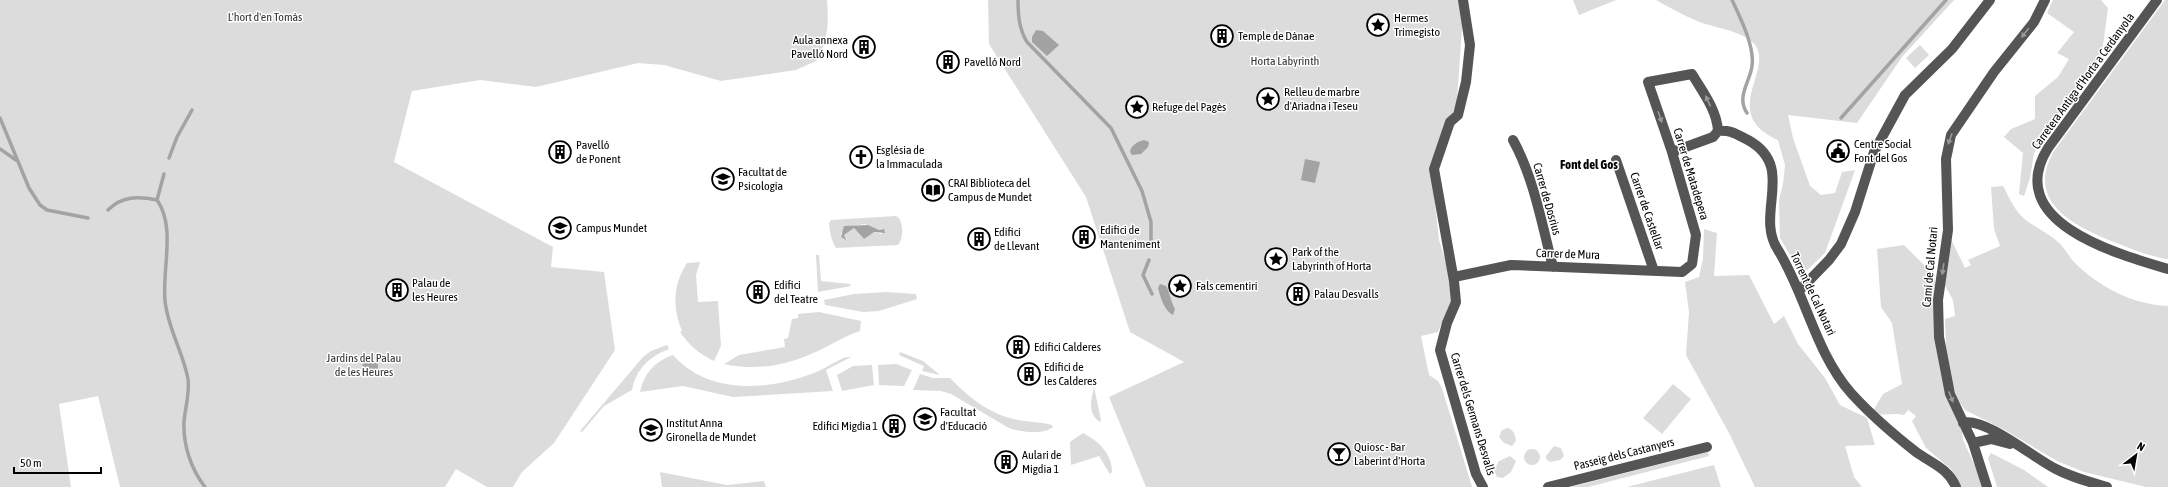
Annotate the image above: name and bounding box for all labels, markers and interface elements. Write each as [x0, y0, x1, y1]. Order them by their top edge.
park label: L'hort d'en Tomàs [228, 10, 302, 24]
street label: Carretera Antiga d'Horta a Cerdanyola [2029, 10, 2137, 152]
place label: Hermes Trimegisto [1394, 11, 1440, 39]
place icon: Hermes Trimegisto [1365, 12, 1391, 38]
building icon: Temple de Dànae [1209, 23, 1235, 49]
one-way arrow [2021, 28, 2029, 39]
place label: Temple de Dànae [1238, 29, 1314, 43]
place label: Aula annexa Pavelló Nord [791, 33, 848, 61]
building icon: Aula annexa Pavelló Nord [851, 34, 877, 60]
building icon: Pavelló Nord [935, 49, 961, 75]
park label: Horta Labyrinth [1251, 54, 1319, 68]
place label: Pavelló Nord [964, 55, 1021, 69]
place label: Relleu de marbre d'Ariadna i Teseu [1284, 85, 1360, 113]
place icon: Relleu de marbre d'Ariadna i Teseu [1255, 86, 1281, 112]
place icon: Refuge del Pagès [1124, 94, 1150, 120]
one-way arrow [1705, 95, 1711, 107]
place label: Refuge del Pagès [1152, 100, 1226, 114]
one-way arrow [1657, 111, 1663, 123]
street label: Carrer de Matadepera [1670, 126, 1712, 222]
one-way arrow [1947, 134, 1953, 146]
place label: Centre Social Font del Gos [1854, 137, 1912, 165]
place label: Pavelló de Ponent [576, 138, 621, 166]
public building icon: Centre Social Font del Gos [1825, 138, 1851, 164]
building icon: Pavelló de Ponent [547, 139, 573, 165]
place label: Església de la Immaculada [876, 143, 943, 171]
church icon: Església de la Immaculada [848, 144, 874, 170]
district label: Font del Gos [1560, 157, 1618, 172]
street label: Carrer de Dosrius [1530, 161, 1564, 237]
place label: Facultat de Psicologia [738, 165, 787, 193]
school or university icon: Facultat de Psicologia [710, 166, 736, 192]
street label: Carrer de Castellar [1627, 170, 1667, 252]
place label: CRAI Biblioteca del Campus de Mundet [948, 176, 1033, 204]
library icon: CRAI Biblioteca del Campus de Mundet [920, 177, 946, 203]
school or university icon: Campus Mundet [547, 215, 573, 241]
place label: Campus Mundet [576, 221, 648, 235]
place label: Edifici de Manteniment [1100, 223, 1161, 251]
building icon: Edifici de Manteniment [1071, 224, 1097, 250]
place label: Edifici de Llevant [994, 225, 1040, 253]
building icon: Edifici de Llevant [966, 226, 992, 252]
street label: Camí de Cal Notari [1920, 226, 1940, 308]
place label: Park of the Labyrinth of Horta [1292, 245, 1371, 273]
place icon: Park of the Labyrinth of Horta [1263, 246, 1289, 272]
street label: Carrer de Mura [1536, 246, 1600, 262]
street label: Torrent de Cal Notari [1788, 250, 1838, 338]
one-way arrow [1939, 263, 1946, 275]
place icon: Fals cementiri [1167, 273, 1193, 299]
place label: Palau de les Heures [412, 276, 458, 304]
building icon: Palau de les Heures [384, 277, 410, 303]
place label: Edifici del Teatre [774, 278, 818, 306]
building icon: Edifici del Teatre [745, 279, 771, 305]
place label: Fals cementiri [1196, 279, 1258, 293]
building icon: Palau Desvalls [1285, 281, 1311, 307]
place label: Palau Desvalls [1314, 287, 1379, 301]
building icon: Edifici Calderes [1005, 334, 1031, 360]
place label: Edifici Calderes [1034, 340, 1101, 354]
park label: Jardins del Palau de les Heures [327, 351, 402, 379]
street label: Carrer dels Germans Desvalls [1448, 351, 1498, 477]
place label: Edifici de les Calderes [1044, 360, 1097, 388]
building icon: Edifici de les Calderes [1016, 361, 1042, 387]
one-way arrow [1949, 392, 1955, 404]
place label: Facultat d'Educació [940, 405, 987, 433]
school or university icon: Facultat d'Educació [912, 406, 938, 432]
building icon: Edifici Migdia 1 [881, 413, 907, 439]
place label: Institut Anna Gironella de Mundet [666, 416, 757, 444]
school or university icon: Institut Anna Gironella de Mundet [638, 417, 664, 443]
place label: Edifici Migdia 1 [812, 419, 878, 433]
street label: Passeig dels Castanyers [1572, 435, 1676, 473]
north arrow [2116, 435, 2156, 475]
place label: Quiosc - Bar Laberint d'Horta [1354, 440, 1425, 468]
text: N [2135, 440, 2147, 453]
bar icon: Quiosc - Bar Laberint d'Horta [1326, 441, 1352, 467]
place label: Aulari de Migdia 1 [1022, 448, 1062, 476]
scale bar [14, 449, 101, 475]
building icon: Aulari de Migdia 1 [993, 449, 1019, 475]
text: 50 m [20, 456, 42, 470]

